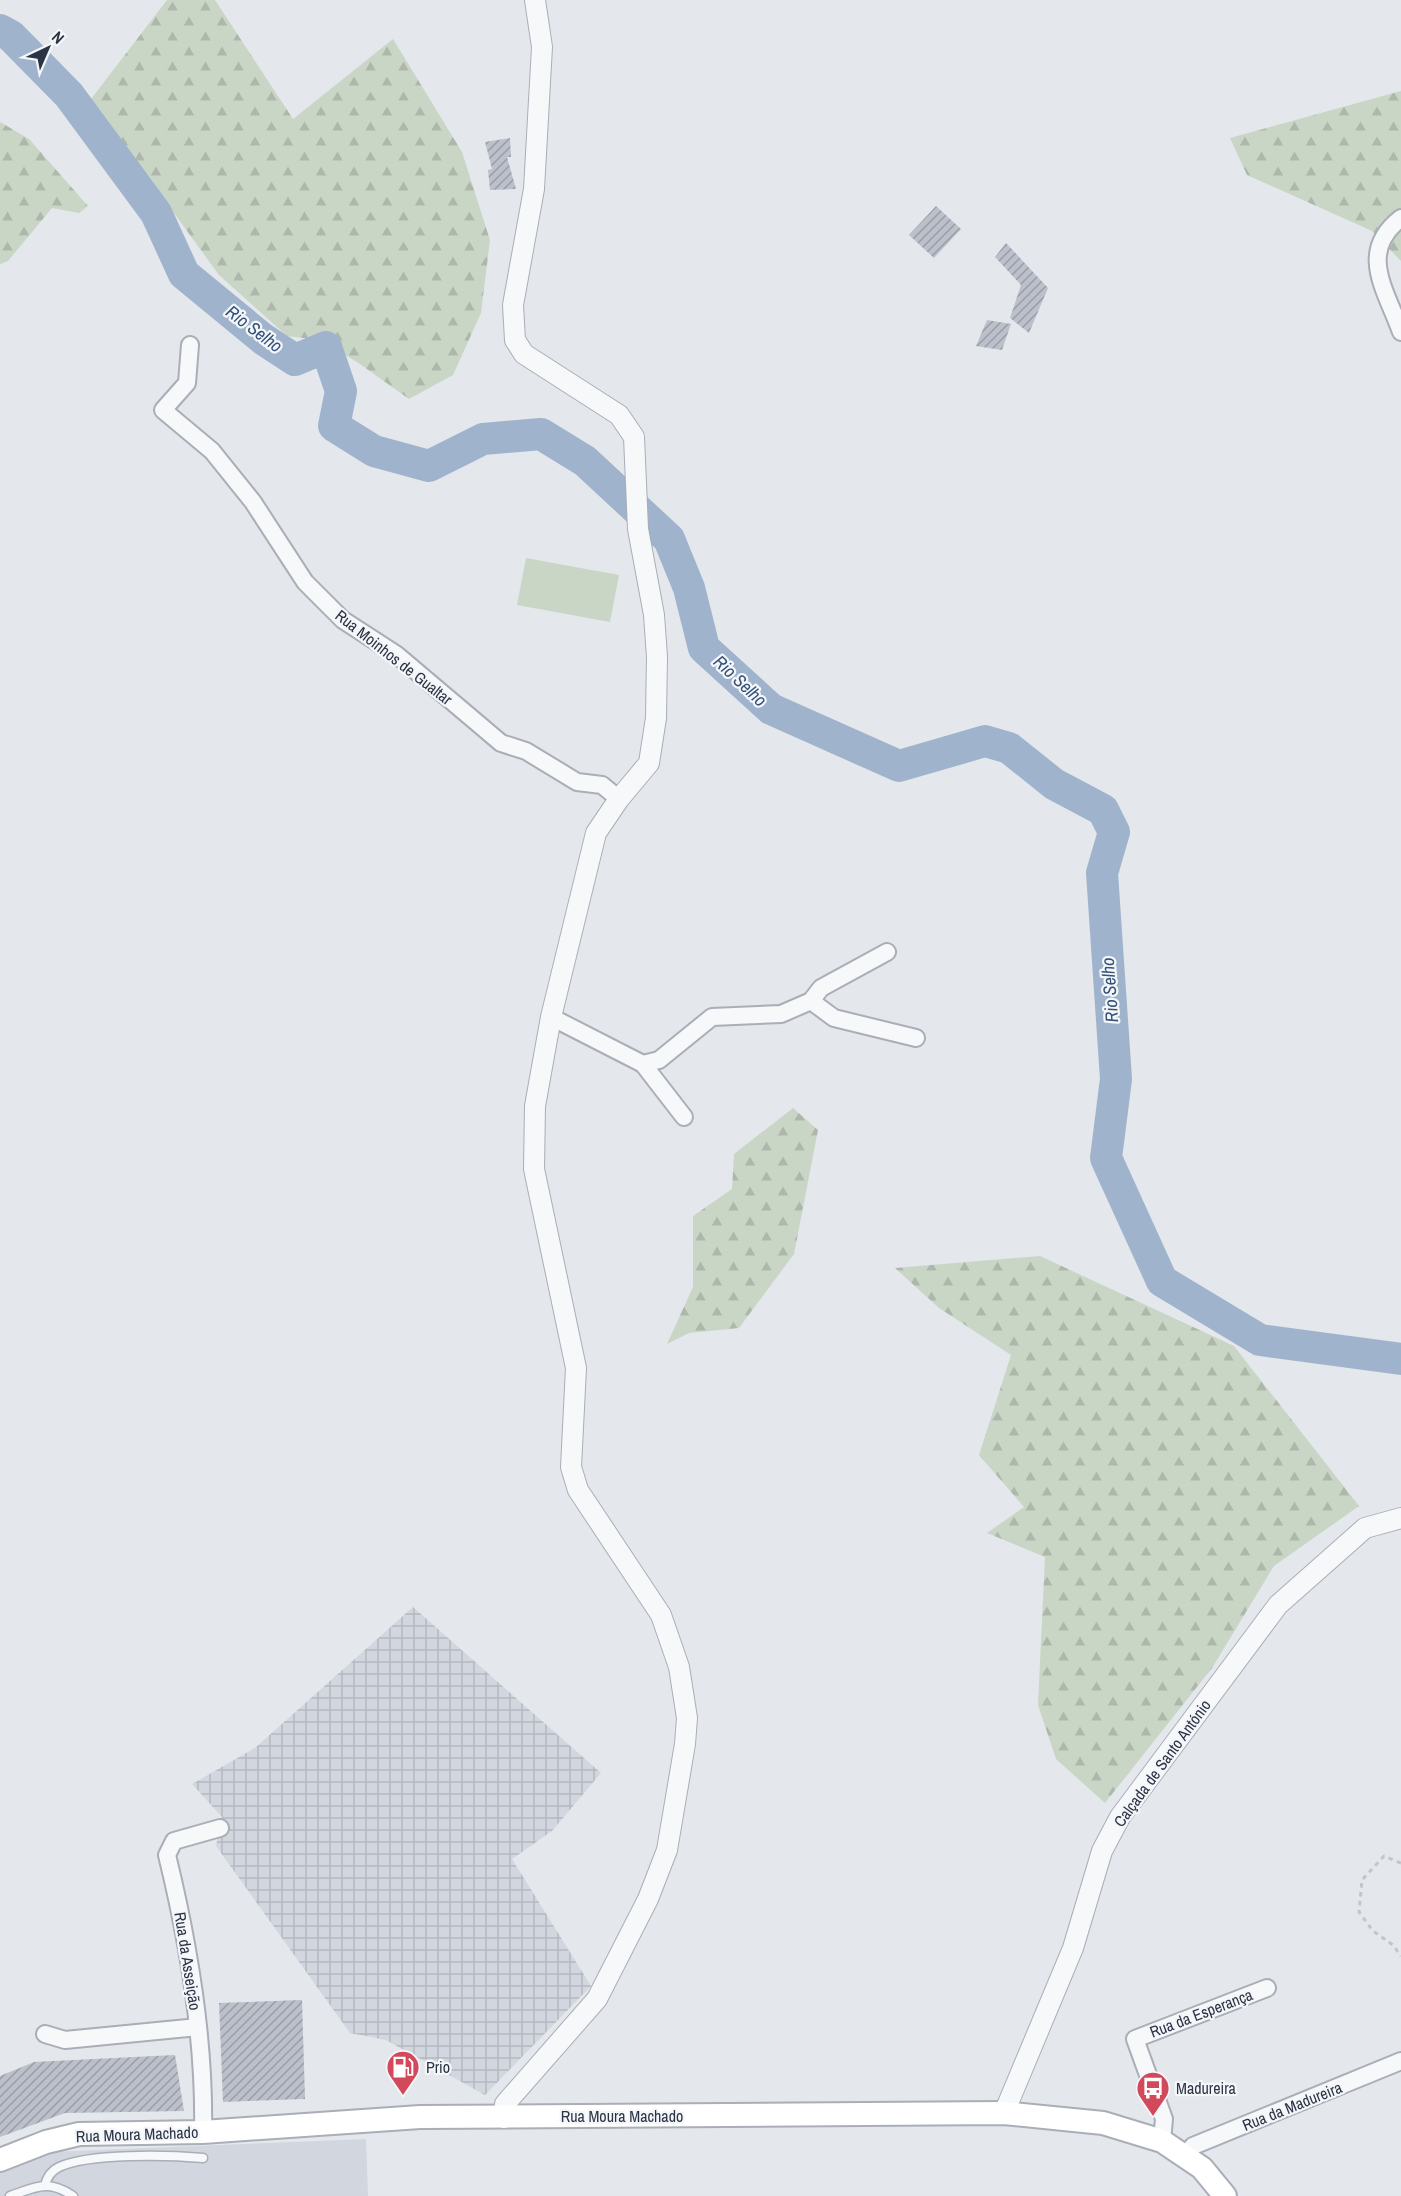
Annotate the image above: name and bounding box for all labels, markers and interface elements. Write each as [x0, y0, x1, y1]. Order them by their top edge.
north arrow [18, 18, 78, 78]
text: N [47, 26, 69, 48]
water label: Rio Selho [221, 299, 288, 358]
street label: Rua Moinhos de Gualtar [331, 604, 458, 710]
water label: Rio Selho [708, 649, 773, 712]
water label: Rio Selho [1095, 957, 1124, 1023]
street label: Calçada de Santo António [1108, 1695, 1216, 1831]
street label: Rua da Asseição [169, 1910, 207, 2012]
street label: Rua da Esperança [1146, 1983, 1256, 2043]
fuel station icon: Prio [385, 2049, 421, 2096]
place label: Prio [426, 2056, 450, 2078]
bus stop icon: Madureira [1135, 2070, 1171, 2117]
street label: Rua da Madureira [1239, 2076, 1346, 2136]
place label: Madureira [1176, 2077, 1236, 2099]
street label: Rua Moura Machado [561, 2105, 683, 2127]
street label: Rua Moura Machado [75, 2121, 199, 2147]

